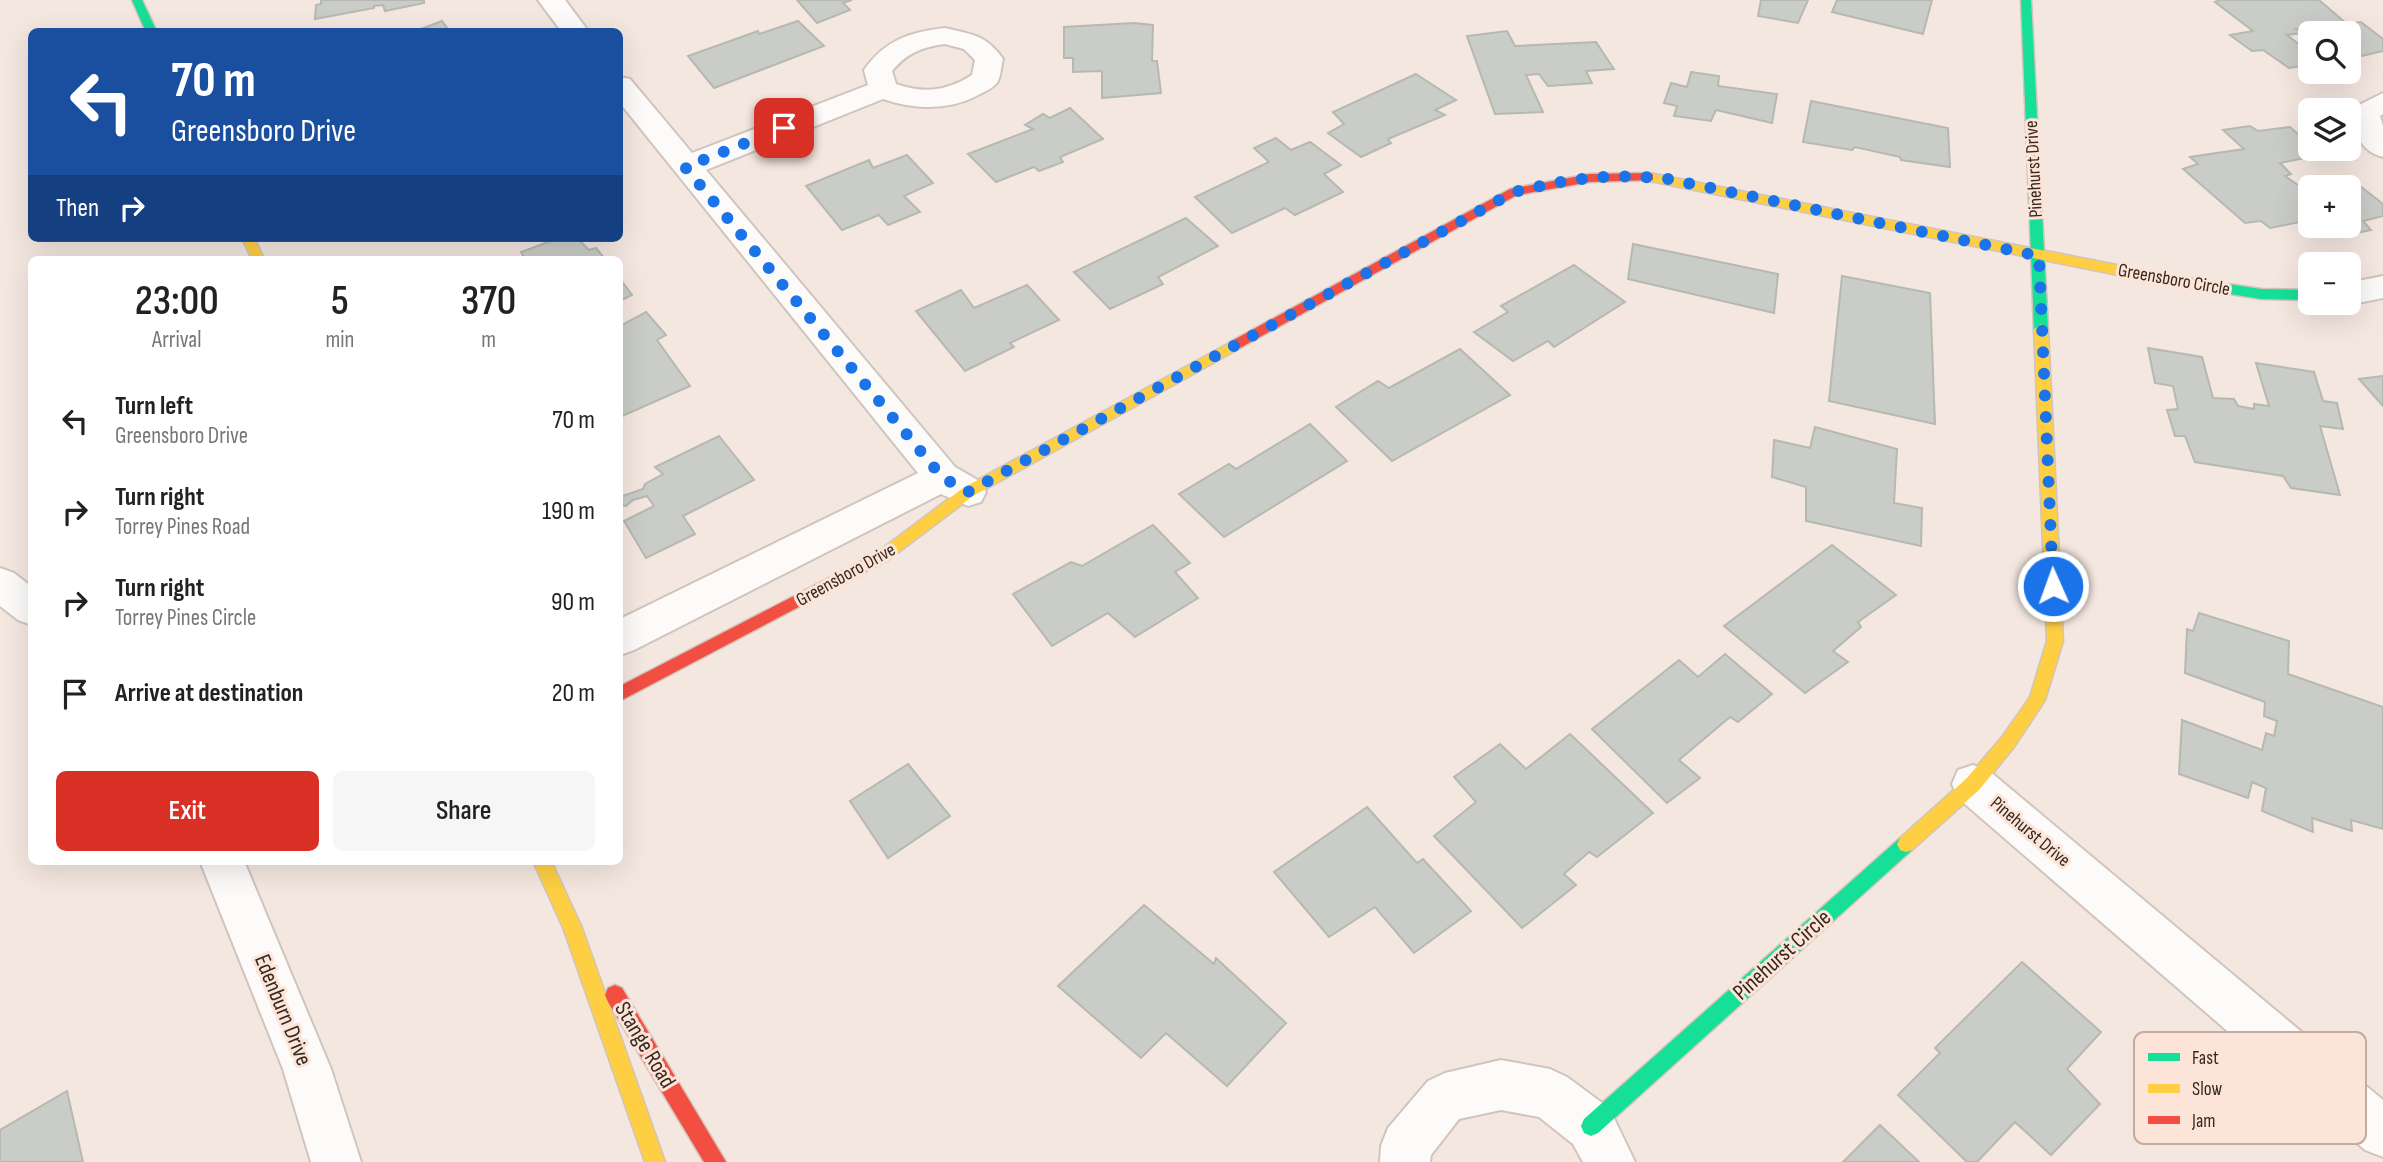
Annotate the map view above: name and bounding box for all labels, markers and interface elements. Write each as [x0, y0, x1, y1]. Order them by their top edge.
map controls [2298, 21, 2361, 315]
button: search [2298, 21, 2361, 84]
text: 70 m [171, 52, 256, 111]
icon: left [56, 56, 147, 147]
pin [754, 98, 814, 158]
button: layers [2298, 98, 2361, 161]
icon: arrive [765, 109, 803, 147]
text: Greensboro Drive [171, 112, 356, 151]
street label: Pinehurst Drive [2020, 120, 2048, 218]
button: + [2298, 175, 2361, 238]
icon: right [113, 189, 151, 227]
text: Then [56, 193, 99, 224]
button: − [2298, 252, 2361, 315]
street label: Greensboro Circle [2116, 259, 2232, 301]
text: 23:00 [135, 276, 219, 327]
text: 5 [331, 276, 349, 327]
text: 370 [461, 276, 516, 327]
text: Arrival [152, 326, 201, 354]
text: min [325, 326, 354, 354]
text: m [481, 326, 496, 354]
text: Turn left [115, 391, 193, 422]
icon: left [56, 402, 94, 440]
text: 70 m [552, 405, 595, 436]
text: Greensboro Drive [115, 422, 248, 450]
text: Turn right [115, 482, 204, 513]
icon: right [56, 493, 94, 531]
text: 190 m [542, 496, 595, 527]
text: Torrey Pines Road [115, 513, 250, 541]
street label: Greensboro Drive [792, 538, 900, 612]
position arrow [2016, 549, 2090, 623]
text: Turn right [115, 573, 204, 604]
icon: right [56, 584, 94, 622]
text: 90 m [551, 587, 595, 618]
text: Torrey Pines Circle [115, 604, 256, 632]
icon: arrive [56, 675, 94, 713]
text: Arrive at destination [115, 678, 303, 709]
text: 20 m [552, 678, 595, 709]
button: Exit [56, 771, 319, 851]
button: Share [333, 771, 595, 851]
street label: Pinehurst Drive [1985, 792, 2075, 872]
street label: Pinehurst Circle [1727, 904, 1837, 1006]
street label: Edenburn Drive [248, 950, 318, 1070]
street label: Stange Road [608, 997, 682, 1093]
legend [2134, 1032, 2366, 1144]
text: Fast [2192, 1047, 2219, 1070]
text: Slow [2192, 1078, 2222, 1101]
text: Jam [2191, 1110, 2215, 1133]

